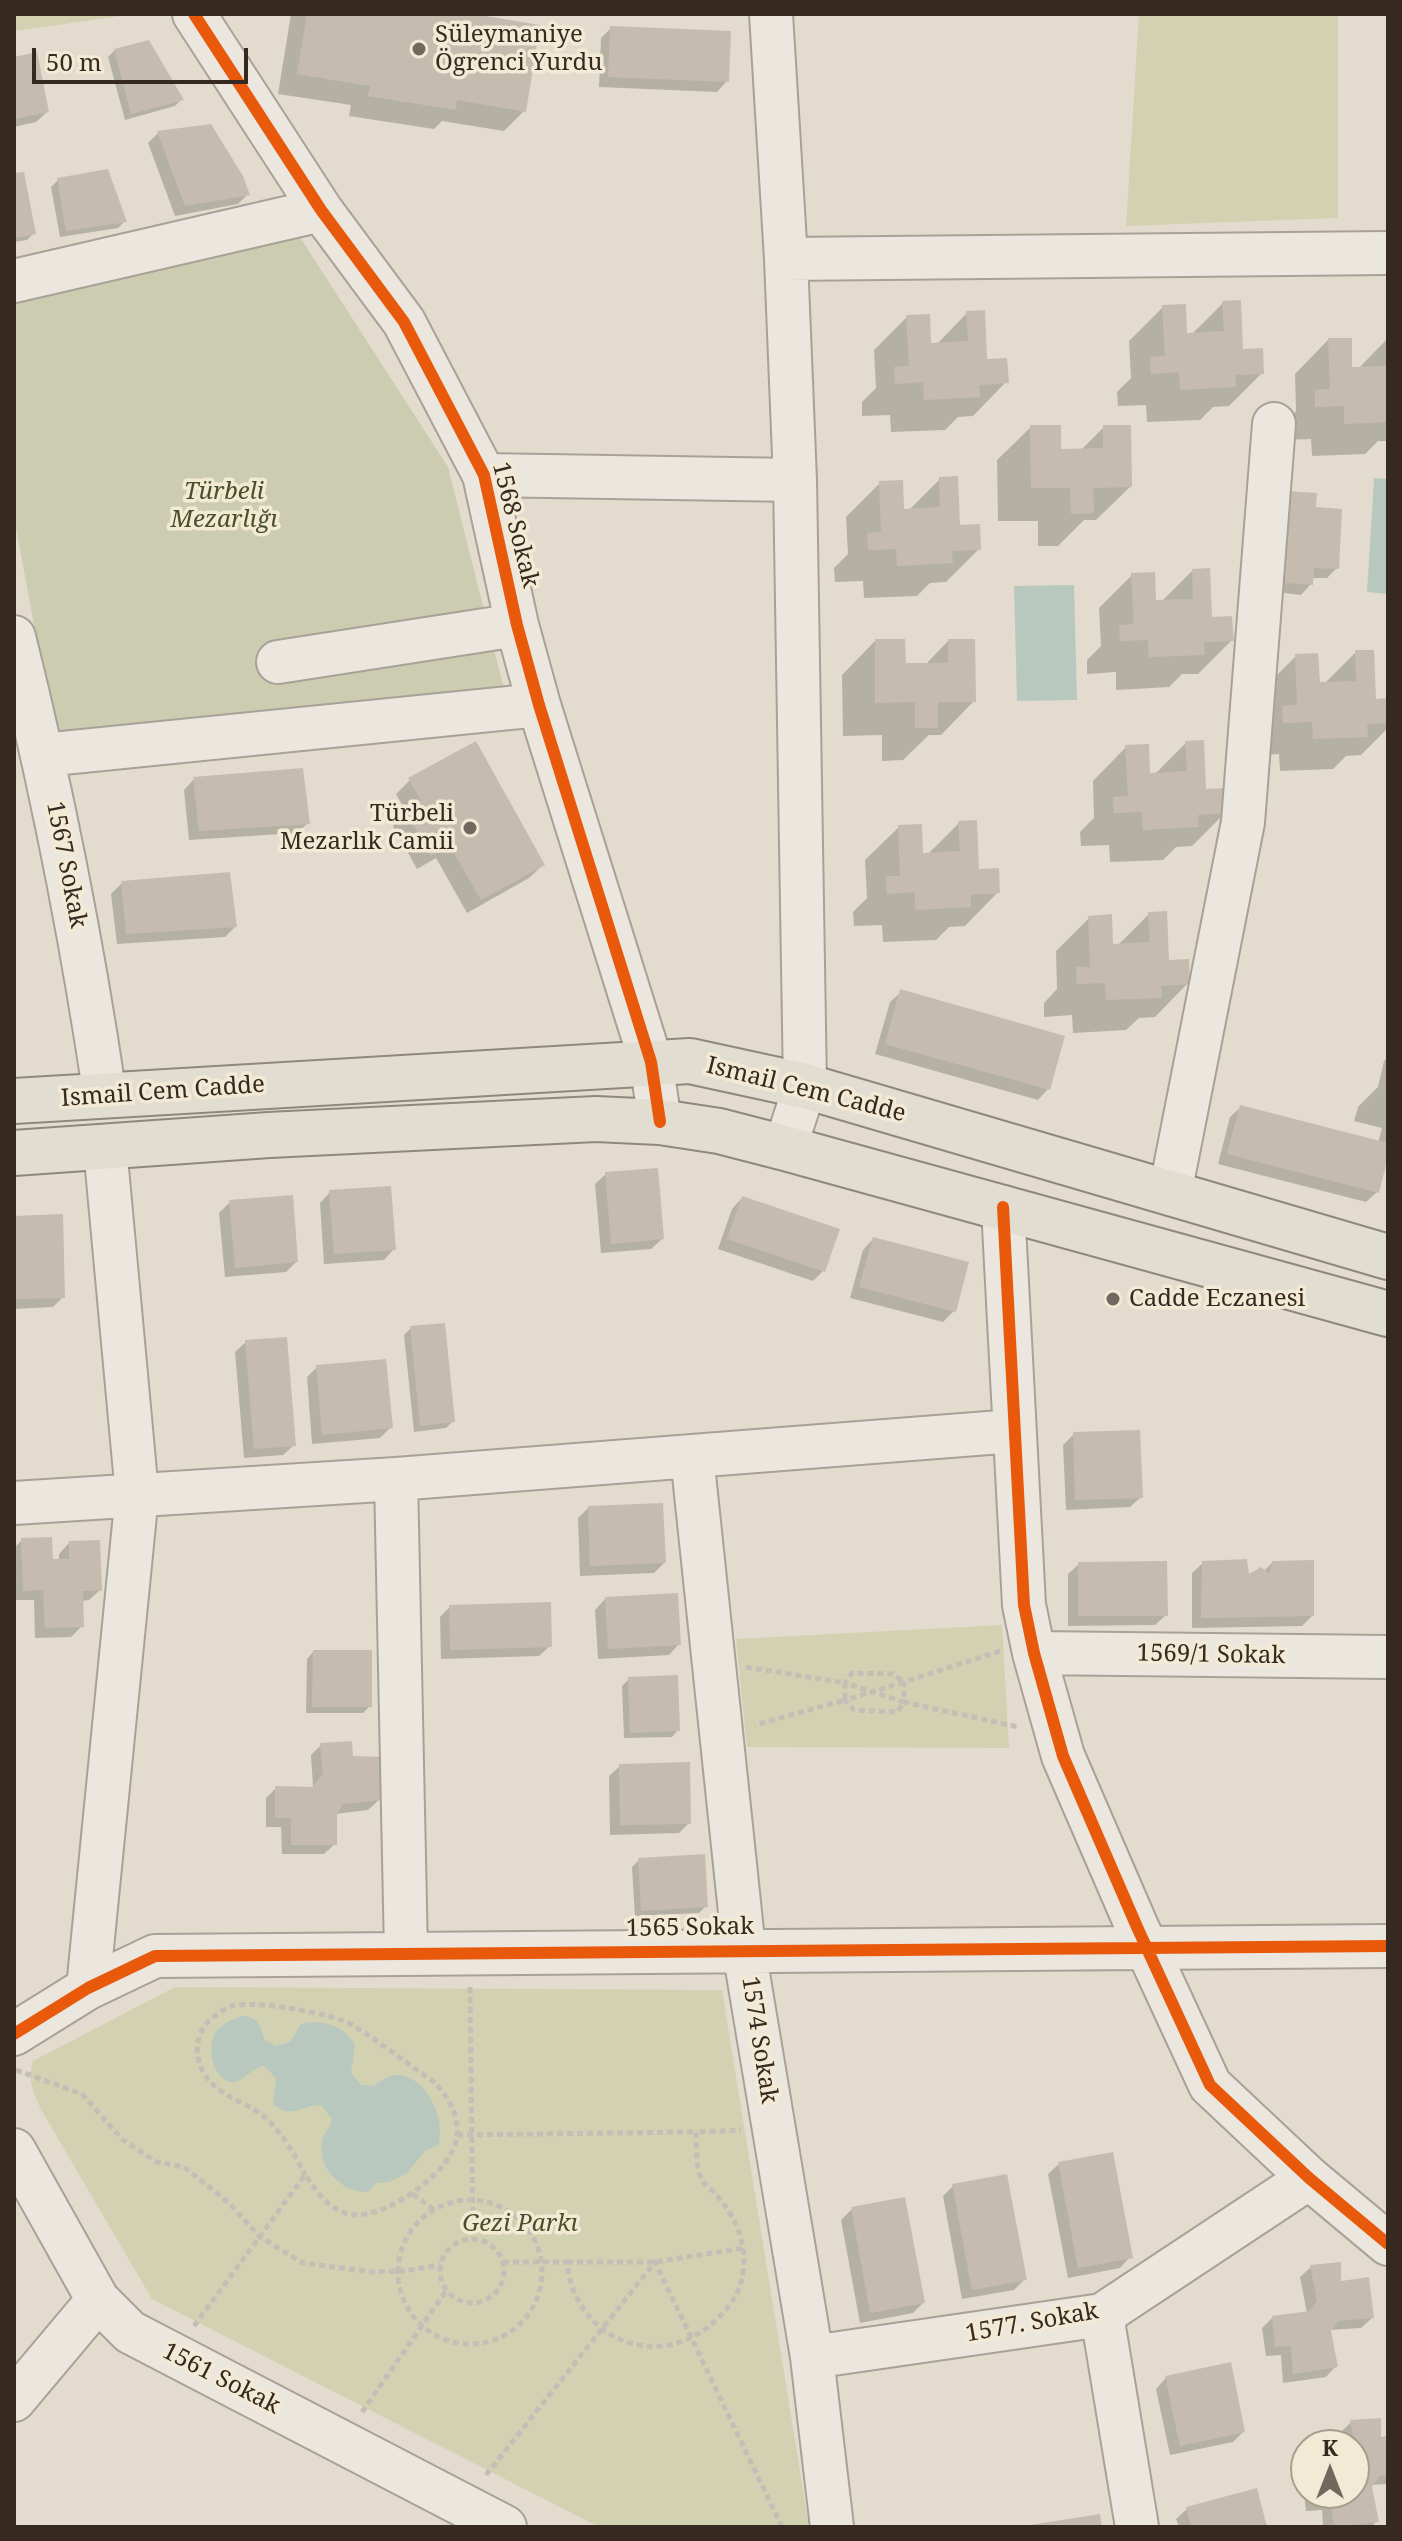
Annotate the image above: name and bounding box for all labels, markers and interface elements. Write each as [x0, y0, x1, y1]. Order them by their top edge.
place label: Süleymaniye Ögrenci Yurdu [435, 21, 603, 77]
scale bar [36, 32, 252, 82]
marker: Süleymaniye Ögrenci Yurdu [410, 40, 428, 58]
text: 50 m [46, 45, 102, 78]
street label: 1568 Sokak [485, 459, 545, 591]
park label: Türbeli Mezarlığı [171, 478, 277, 534]
street label: 1567 Sokak [40, 799, 92, 931]
place label: Türbeli Mezarlık Camii [280, 800, 454, 856]
marker: Türbeli Mezarlık Camii [461, 819, 479, 837]
street label: Ismail Cem Cadde [703, 1051, 909, 1129]
street label: Ismail Cem Cadde [60, 1071, 266, 1113]
place label: Cadde Eczanesi [1129, 1285, 1305, 1313]
marker: Cadde Eczanesi [1104, 1290, 1122, 1308]
street label: 1569/1 Sokak [1136, 1639, 1286, 1671]
street label: 1565 Sokak [626, 1912, 754, 1944]
street label: 1574 Sokak [735, 1974, 783, 2106]
park label: Gezi Parkı [462, 2210, 578, 2238]
street label: 1577. Sokak [963, 2297, 1101, 2349]
street label: 1561 Sokak [157, 2337, 285, 2421]
north arrow [1290, 2429, 1370, 2509]
text: K [1322, 2432, 1338, 2462]

